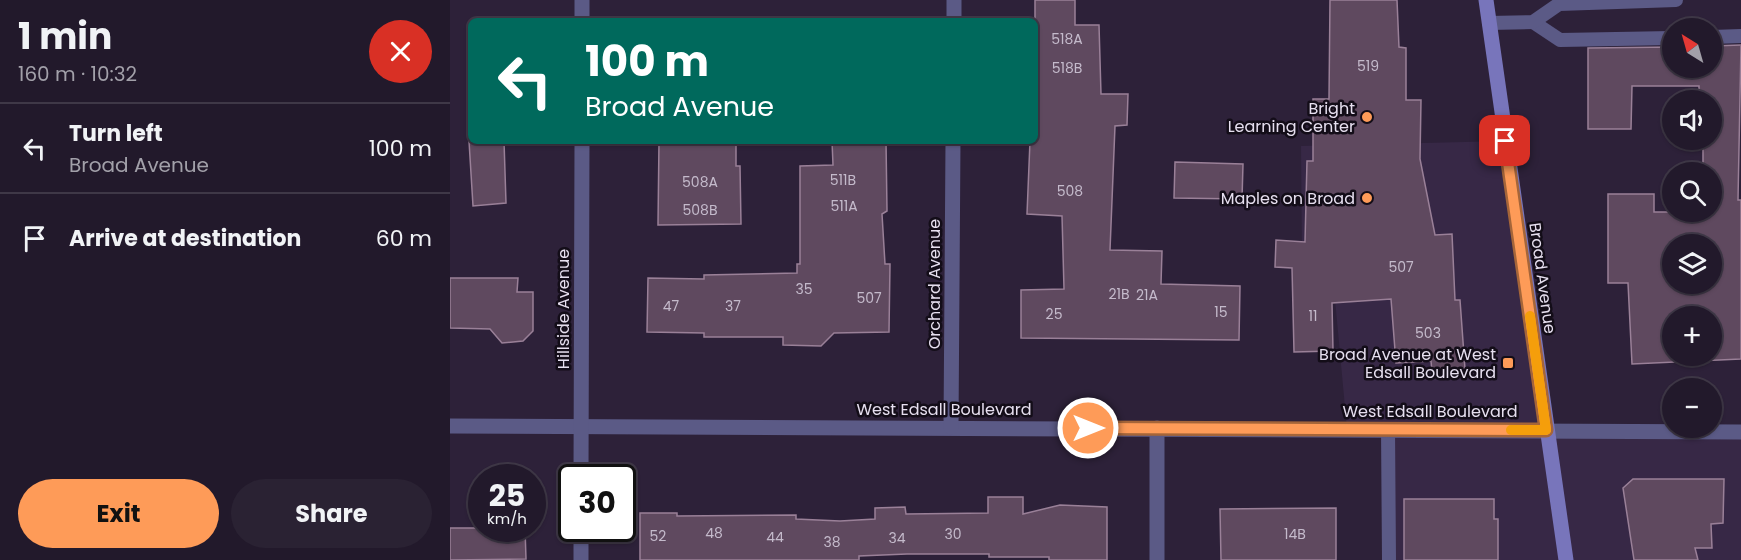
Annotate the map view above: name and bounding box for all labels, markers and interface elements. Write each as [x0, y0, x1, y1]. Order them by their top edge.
text: 1 min [18, 11, 112, 62]
north arrow [1662, 18, 1722, 78]
map controls [1662, 18, 1722, 438]
button: close [369, 20, 432, 83]
house number: 518A [1051, 29, 1083, 49]
text: 100 m [585, 32, 709, 91]
icon: left [486, 42, 564, 120]
house number: 519 [1357, 56, 1379, 76]
house number: 518B [1052, 58, 1082, 78]
text: 160 m · 10:32 [18, 60, 137, 88]
text: Broad Avenue [585, 88, 774, 125]
button: sound [1662, 90, 1722, 150]
place label: Bright Learning Center [1228, 97, 1355, 138]
marker: Bright Learning Center [1360, 110, 1374, 124]
pin [1479, 115, 1530, 166]
text: Turn left [69, 118, 163, 149]
icon: arrive [1488, 124, 1521, 157]
icon: left [18, 132, 51, 165]
text: 100 m [369, 133, 432, 164]
text: Broad Avenue [69, 151, 209, 179]
button: search [1662, 162, 1722, 222]
house number: 511B [830, 170, 856, 190]
house number: 508A [682, 172, 718, 192]
house number: 508 [1057, 181, 1083, 201]
place label: Maples on Broad [1221, 187, 1355, 210]
marker: Maples on Broad [1360, 191, 1374, 205]
house number: 511A [830, 196, 858, 216]
house number: 508B [683, 200, 718, 220]
street label: Orchard Avenue [923, 219, 946, 349]
street label: Broad Avenue [1523, 221, 1562, 335]
icon: arrive [18, 222, 51, 255]
text: Arrive at destination [69, 223, 301, 254]
text: 60 m [376, 223, 432, 254]
button: layers [1662, 234, 1722, 294]
street label: Hillside Avenue [552, 249, 575, 369]
house number: 507 [1388, 257, 1414, 277]
house number: 35 [795, 279, 813, 299]
house number: 21B [1108, 284, 1130, 304]
house number: 21A [1136, 285, 1158, 305]
house number: 507 [856, 288, 882, 308]
house number: 47 [663, 296, 680, 316]
house number: 37 [725, 296, 741, 316]
house number: 15 [1214, 302, 1228, 322]
house number: 25 [1046, 304, 1062, 324]
house number: 11 [1309, 306, 1317, 326]
button: + [1662, 306, 1722, 366]
house number: 503 [1415, 323, 1441, 343]
place label: Broad Avenue at West Edsall Boulevard [1319, 343, 1496, 384]
marker: Broad Avenue at West Edsall Boulevard [1501, 356, 1515, 370]
button: − [1662, 378, 1722, 438]
position arrow [1056, 396, 1120, 460]
street label: West Edsall Boulevard [856, 398, 1032, 421]
street label: West Edsall Boulevard [1342, 400, 1518, 423]
speed limit sign: 30 [558, 464, 636, 542]
text: 25 [489, 474, 525, 517]
button: Exit [18, 479, 219, 548]
button: Share [231, 479, 432, 548]
text: km/h [487, 508, 527, 529]
house number: 48 [705, 523, 723, 543]
house number: 30 [944, 524, 962, 544]
house number: 14B [1284, 524, 1306, 544]
house number: 52 [650, 526, 666, 546]
house number: 44 [766, 527, 784, 547]
house number: 34 [888, 528, 906, 548]
house number: 38 [823, 532, 841, 552]

